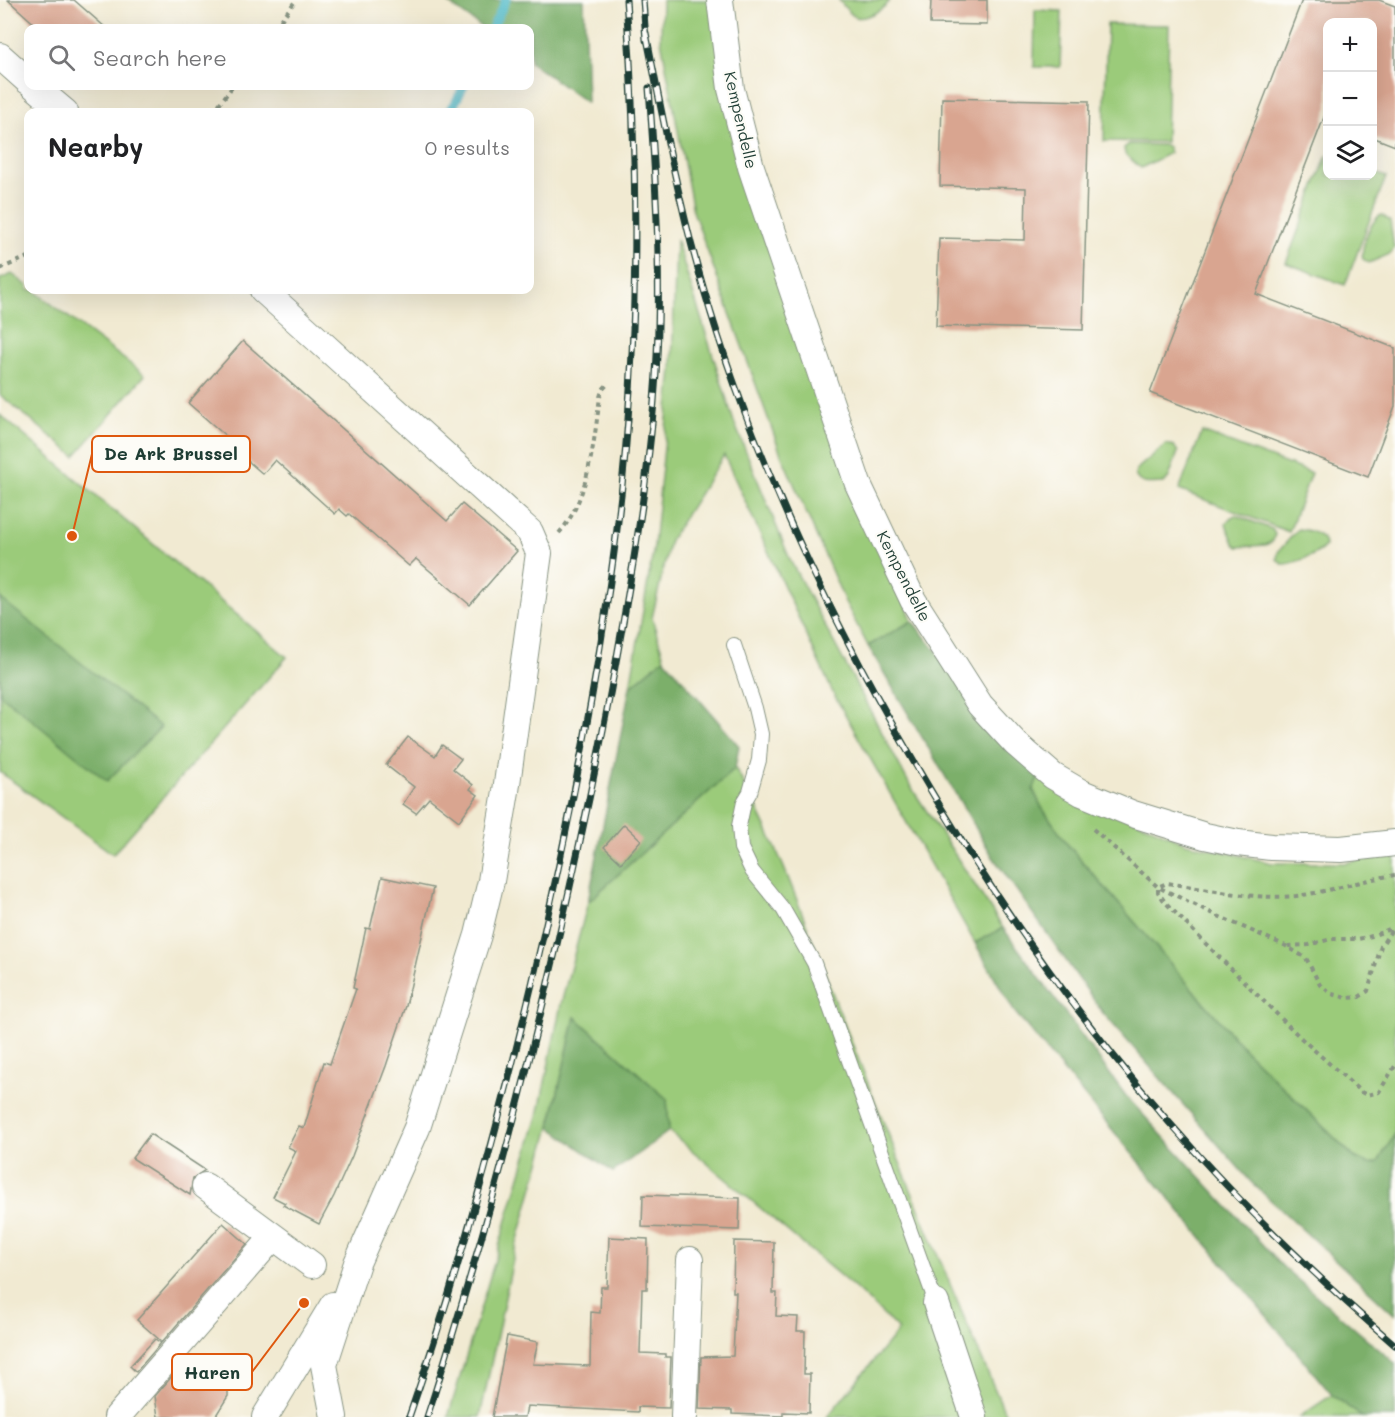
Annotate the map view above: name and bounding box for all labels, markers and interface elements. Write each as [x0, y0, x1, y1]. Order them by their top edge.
map controls [1323, 18, 1377, 180]
button: + [1323, 18, 1377, 72]
search box [24, 24, 534, 90]
icon: search [45, 41, 78, 74]
text: Search here [93, 43, 227, 72]
street label: Kempendelle [720, 69, 763, 170]
button: − [1323, 72, 1377, 126]
button: layers [1323, 126, 1377, 180]
text: Nearby [48, 130, 143, 164]
text: 0 results [425, 134, 510, 160]
callout: De Ark Brussel [92, 436, 250, 472]
text: De Ark Brussel [104, 441, 238, 465]
street label: Kempendelle [873, 527, 936, 625]
callout: Haren [172, 1354, 252, 1390]
text: Haren [184, 1360, 240, 1384]

